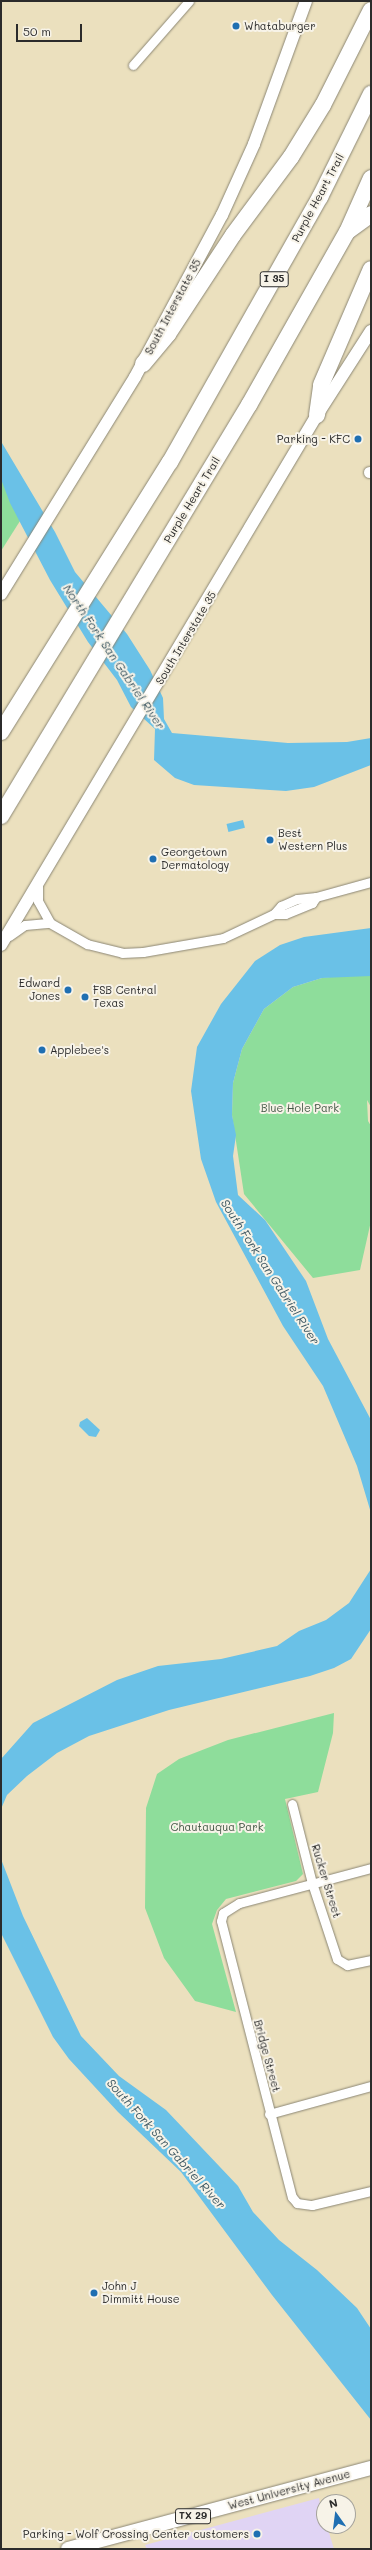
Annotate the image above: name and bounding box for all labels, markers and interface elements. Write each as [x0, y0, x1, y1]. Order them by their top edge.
scale bar [18, 16, 84, 42]
place label: Whataburger [244, 19, 316, 33]
marker: Whataburger [231, 21, 241, 31]
text: 50 m [23, 23, 51, 39]
street label: Purple Heart Trail [289, 152, 347, 244]
street label: South Interstate 35 [142, 257, 204, 357]
road number: I 35 [259, 271, 289, 287]
place label: Parking - KFC [277, 432, 350, 446]
marker: Parking - KFC [353, 434, 363, 444]
street label: Purple Heart Trail [161, 455, 223, 545]
water label: North Fork San Gabriel River [60, 582, 168, 732]
street label: South Interstate 35 [153, 589, 219, 687]
place label: Best Western Plus [278, 827, 347, 853]
marker: Best Western Plus [265, 835, 275, 845]
place label: Georgetown Dermatology [161, 846, 229, 872]
marker: Georgetown Dermatology [148, 854, 158, 864]
place label: Edward Jones [19, 977, 60, 1003]
place label: FSB Central Texas [93, 984, 156, 1010]
marker: Edward Jones [63, 985, 73, 995]
marker: FSB Central Texas [80, 992, 90, 1002]
place label: Applebee's [50, 1043, 109, 1057]
marker: Applebee's [37, 1045, 47, 1055]
park label: Blue Hole Park [261, 1101, 339, 1115]
water label: South Fork San Gabriel River [218, 1197, 322, 1347]
park label: Chautauqua Park [170, 1820, 264, 1834]
street label: Rucker Street [309, 1843, 343, 1919]
street label: Bridge Street [251, 2018, 283, 2094]
water label: South Fork San Gabriel River [104, 2076, 228, 2212]
place label: John J Dimmitt House [102, 2280, 180, 2306]
marker: John J Dimmitt House [89, 2288, 99, 2298]
street label: West University Avenue [226, 2467, 352, 2513]
north arrow [316, 2494, 356, 2534]
text: N [327, 2495, 339, 2511]
road number: TX 29 [175, 2508, 211, 2524]
place label: Parking - Wolf Crossing Center customers [23, 2527, 249, 2541]
marker: Parking - Wolf Crossing Center customers [252, 2529, 262, 2539]

